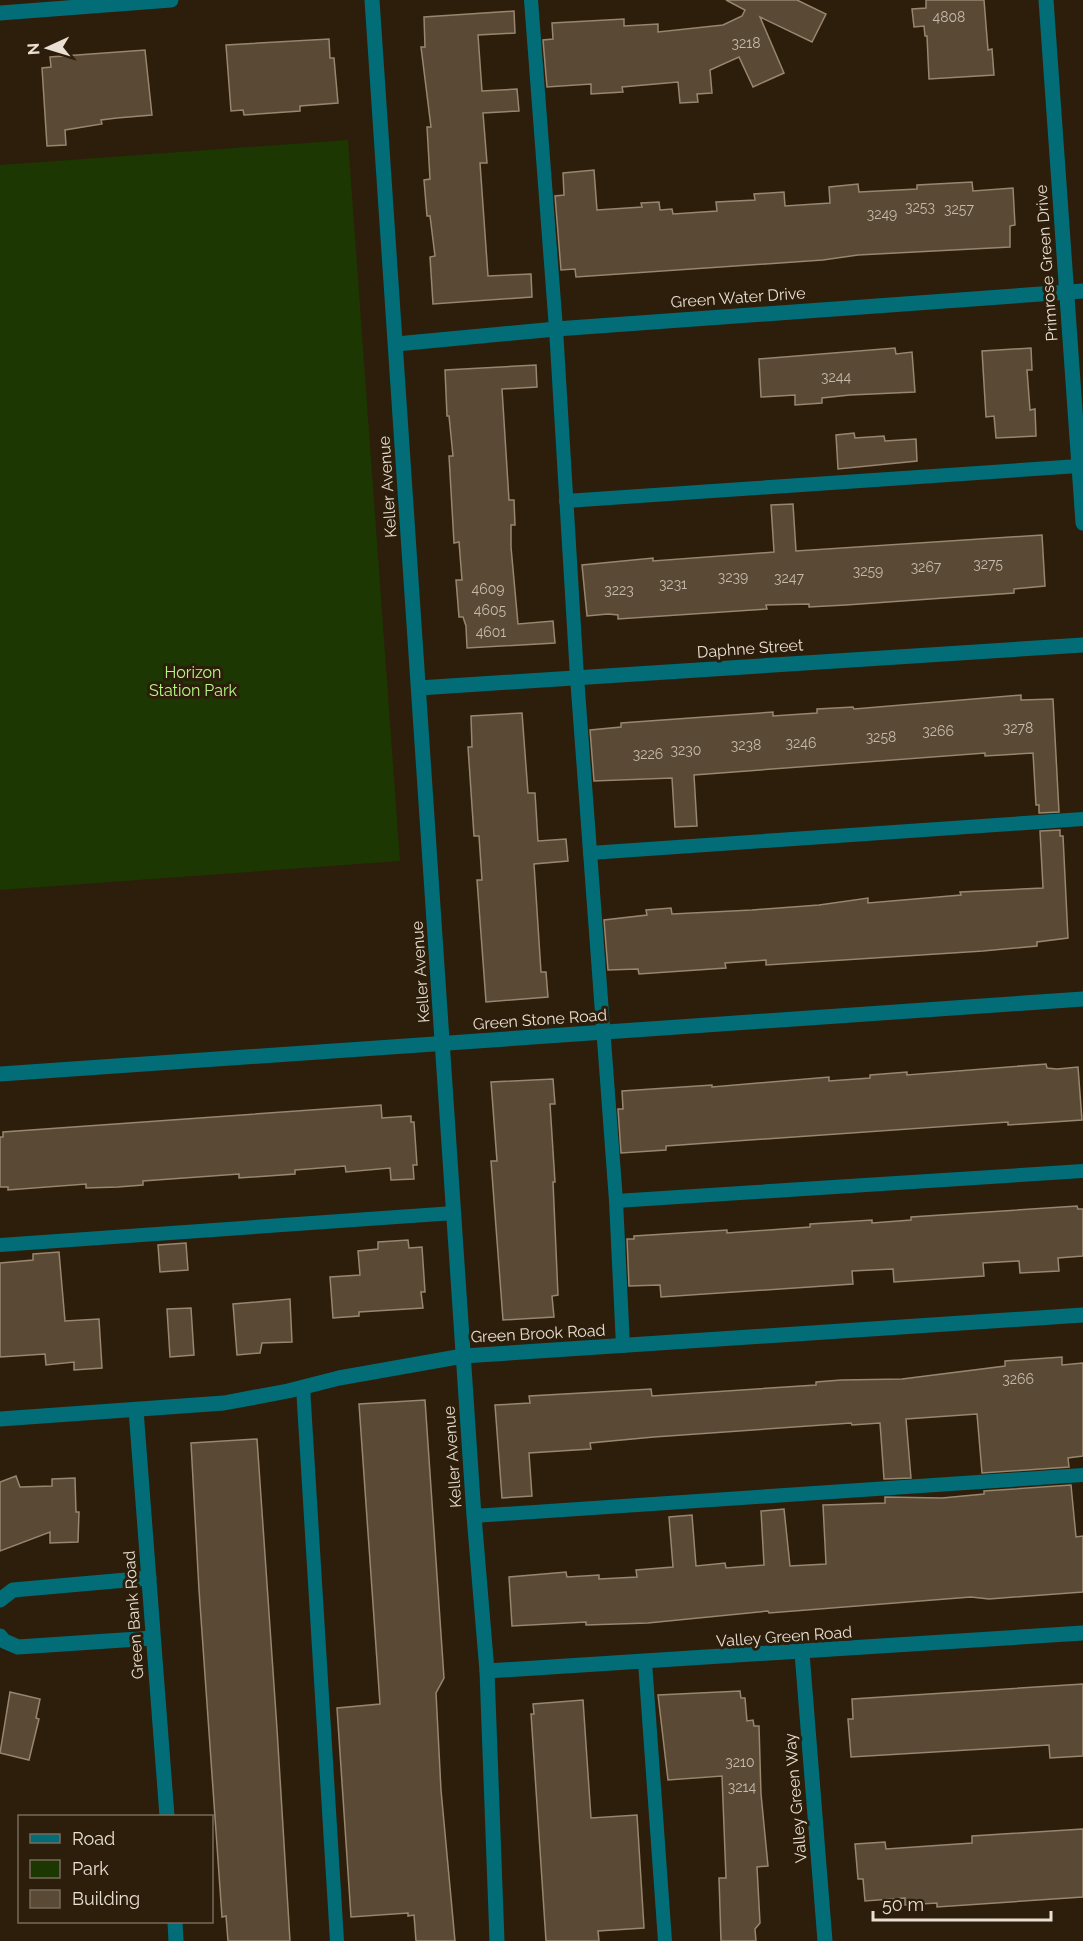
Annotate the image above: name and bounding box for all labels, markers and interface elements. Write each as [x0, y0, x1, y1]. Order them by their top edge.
house number: 4808 [933, 9, 965, 25]
north arrow [18, 18, 78, 78]
house number: 3218 [731, 35, 761, 51]
text: N [24, 42, 43, 56]
street label: Primrose Green Drive [1032, 184, 1061, 342]
house number: 3253 [905, 199, 935, 215]
house number: 3257 [944, 201, 974, 217]
house number: 3249 [867, 206, 897, 222]
street label: Green Water Drive [670, 283, 806, 312]
house number: 3244 [821, 369, 851, 385]
street label: Keller Avenue [374, 435, 401, 539]
house number: 3275 [973, 556, 1003, 572]
house number: 3267 [911, 559, 942, 575]
house number: 3259 [853, 563, 883, 579]
house number: 3239 [718, 569, 748, 585]
house number: 3247 [774, 570, 804, 586]
house number: 3231 [659, 576, 687, 592]
house number: 4609 [472, 581, 504, 597]
house number: 3223 [604, 582, 634, 598]
house number: 4605 [474, 602, 507, 618]
house number: 4601 [476, 624, 506, 640]
street label: Daphne Street [696, 635, 804, 662]
park label: Horizon Station Park [149, 663, 238, 700]
house number: 3278 [1003, 720, 1033, 736]
house number: 3266 [922, 723, 954, 739]
house number: 3258 [866, 729, 896, 745]
house number: 3246 [786, 735, 816, 751]
house number: 3238 [731, 737, 761, 753]
house number: 3230 [671, 742, 701, 758]
house number: 3226 [633, 746, 663, 762]
street label: Keller Avenue [407, 920, 434, 1024]
street label: Green Stone Road [472, 1005, 608, 1034]
street label: Green Brook Road [470, 1320, 606, 1347]
house number: 3266 [1002, 1371, 1034, 1387]
street label: Keller Avenue [439, 1405, 466, 1509]
street label: Green Bank Road [120, 1550, 147, 1680]
street label: Valley Green Road [715, 1622, 853, 1651]
street label: Valley Green Way [780, 1732, 811, 1864]
house number: 3210 [725, 1754, 755, 1770]
house number: 3214 [728, 1779, 757, 1795]
legend [18, 1815, 213, 1923]
text: Road [72, 1828, 115, 1849]
text: Park [72, 1858, 109, 1879]
scale bar [873, 1884, 1052, 1922]
text: Building [72, 1888, 140, 1909]
text: 50 m [882, 1894, 924, 1915]

